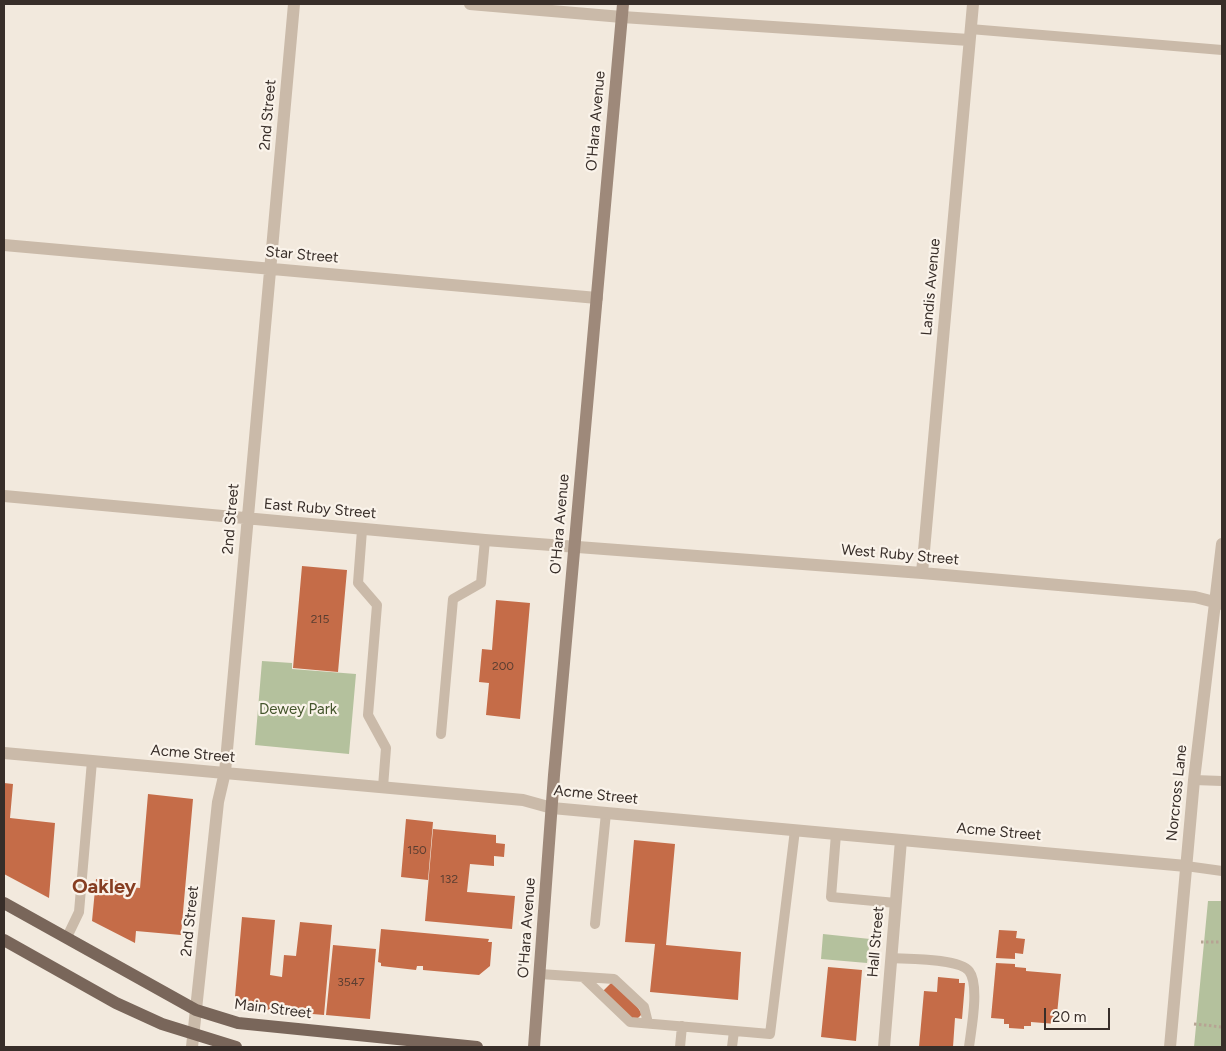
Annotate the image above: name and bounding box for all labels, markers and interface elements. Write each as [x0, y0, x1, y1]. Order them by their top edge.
street label: O'Hara Avenue [583, 70, 609, 172]
street label: 2nd Street [256, 79, 280, 151]
street label: Landis Avenue [918, 238, 944, 336]
street label: Star Street [265, 243, 339, 267]
street label: O'Hara Avenue [547, 473, 573, 575]
street label: 2nd Street [219, 483, 243, 555]
street label: East Ruby Street [263, 495, 377, 523]
street label: West Ruby Street [840, 541, 960, 569]
house number: 215 [311, 612, 329, 626]
house number: 200 [492, 659, 514, 673]
park label: Dewey Park [259, 701, 337, 719]
street label: Acme Street [150, 741, 236, 767]
street label: Norcross Lane [1163, 744, 1191, 842]
street label: Acme Street [553, 782, 639, 808]
street label: Acme Street [956, 819, 1042, 845]
house number: 150 [407, 843, 427, 857]
house number: 132 [440, 872, 458, 886]
district label: Oakley [72, 875, 136, 899]
street label: O'Hara Avenue [515, 877, 539, 979]
street label: 2nd Street [177, 885, 203, 957]
street label: Hall Street [864, 906, 888, 978]
house number: 3547 [337, 975, 365, 989]
street label: Main Street [233, 995, 313, 1023]
scale bar [1046, 998, 1112, 1030]
text: 20 m [1052, 1008, 1086, 1026]

